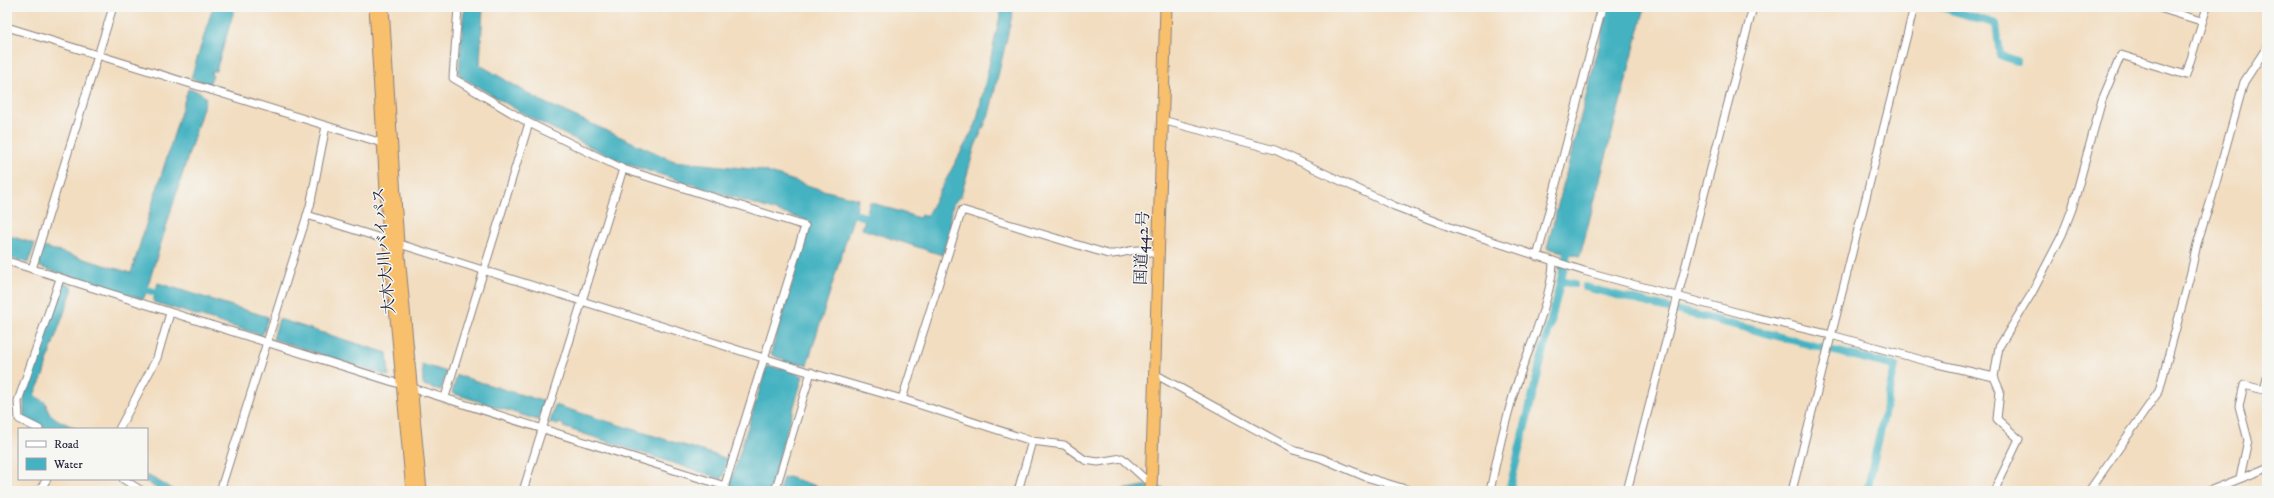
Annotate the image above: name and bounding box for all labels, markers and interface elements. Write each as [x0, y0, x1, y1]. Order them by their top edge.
street label: 大木大川バイパス [368, 186, 400, 315]
street label: 国道442号 [1131, 211, 1153, 286]
legend [18, 428, 148, 480]
text: Road [54, 437, 79, 452]
text: Water [53, 457, 83, 472]

